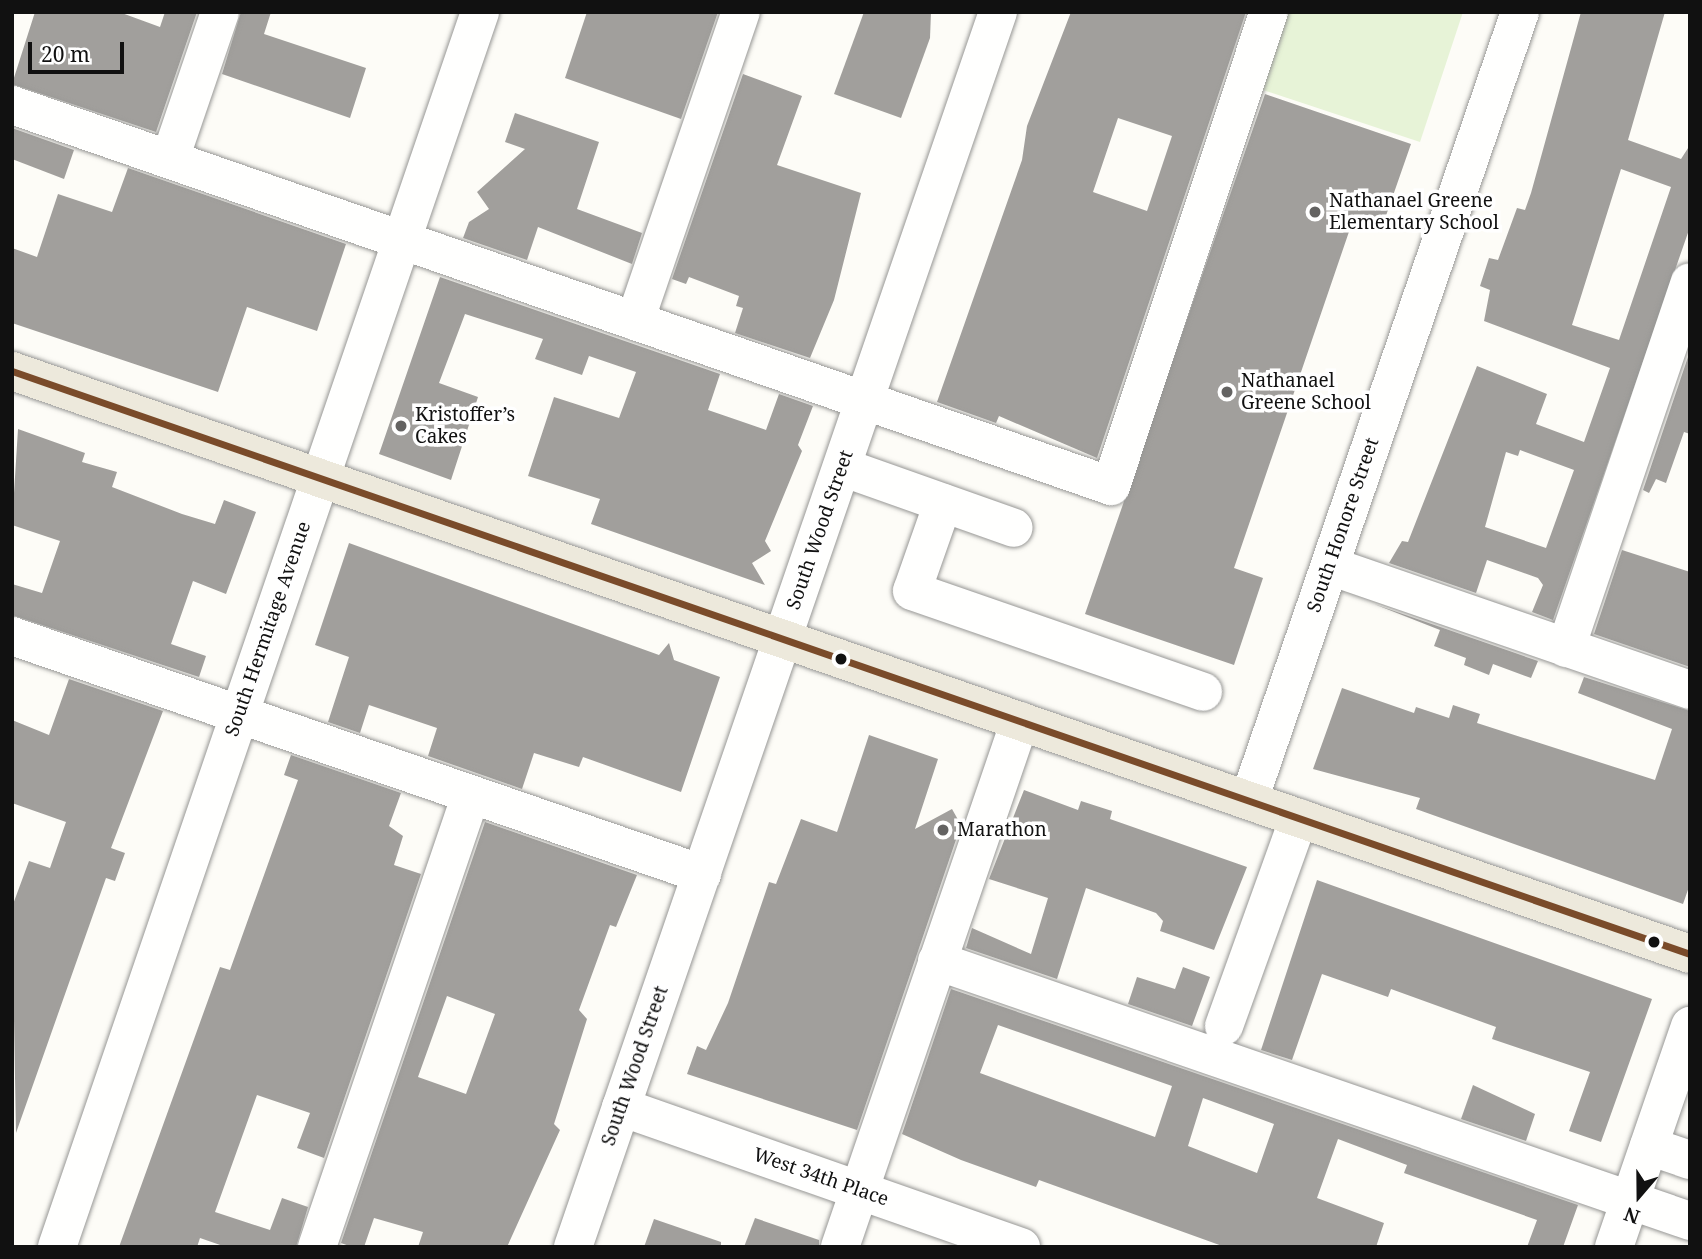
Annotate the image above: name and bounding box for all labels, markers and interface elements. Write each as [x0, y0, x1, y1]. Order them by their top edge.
scale bar [32, 28, 128, 72]
text: 20 m [41, 40, 90, 68]
place label: Nathanael Greene Elementary School [1329, 190, 1499, 234]
marker: Nathanael Greene Elementary School [1307, 204, 1323, 220]
place label: Nathanael Greene School [1241, 370, 1371, 414]
marker: Nathanael Greene School [1219, 384, 1235, 400]
place label: Kristoffer’s Cakes [415, 404, 515, 448]
marker: Kristoffer’s Cakes [393, 418, 409, 434]
street label: South Honore Street [1302, 435, 1384, 615]
street label: South Wood Street [782, 447, 858, 613]
street label: South Hermitage Avenue [220, 518, 316, 740]
unlabelled marker [834, 652, 848, 666]
place label: Marathon [957, 819, 1047, 841]
marker: Marathon [935, 822, 951, 838]
unlabelled marker [1647, 935, 1661, 949]
street label: South Wood Street [597, 983, 673, 1149]
street label: West 34th Place [750, 1143, 892, 1211]
north arrow [1604, 1161, 1674, 1231]
text: N [1620, 1201, 1643, 1231]

